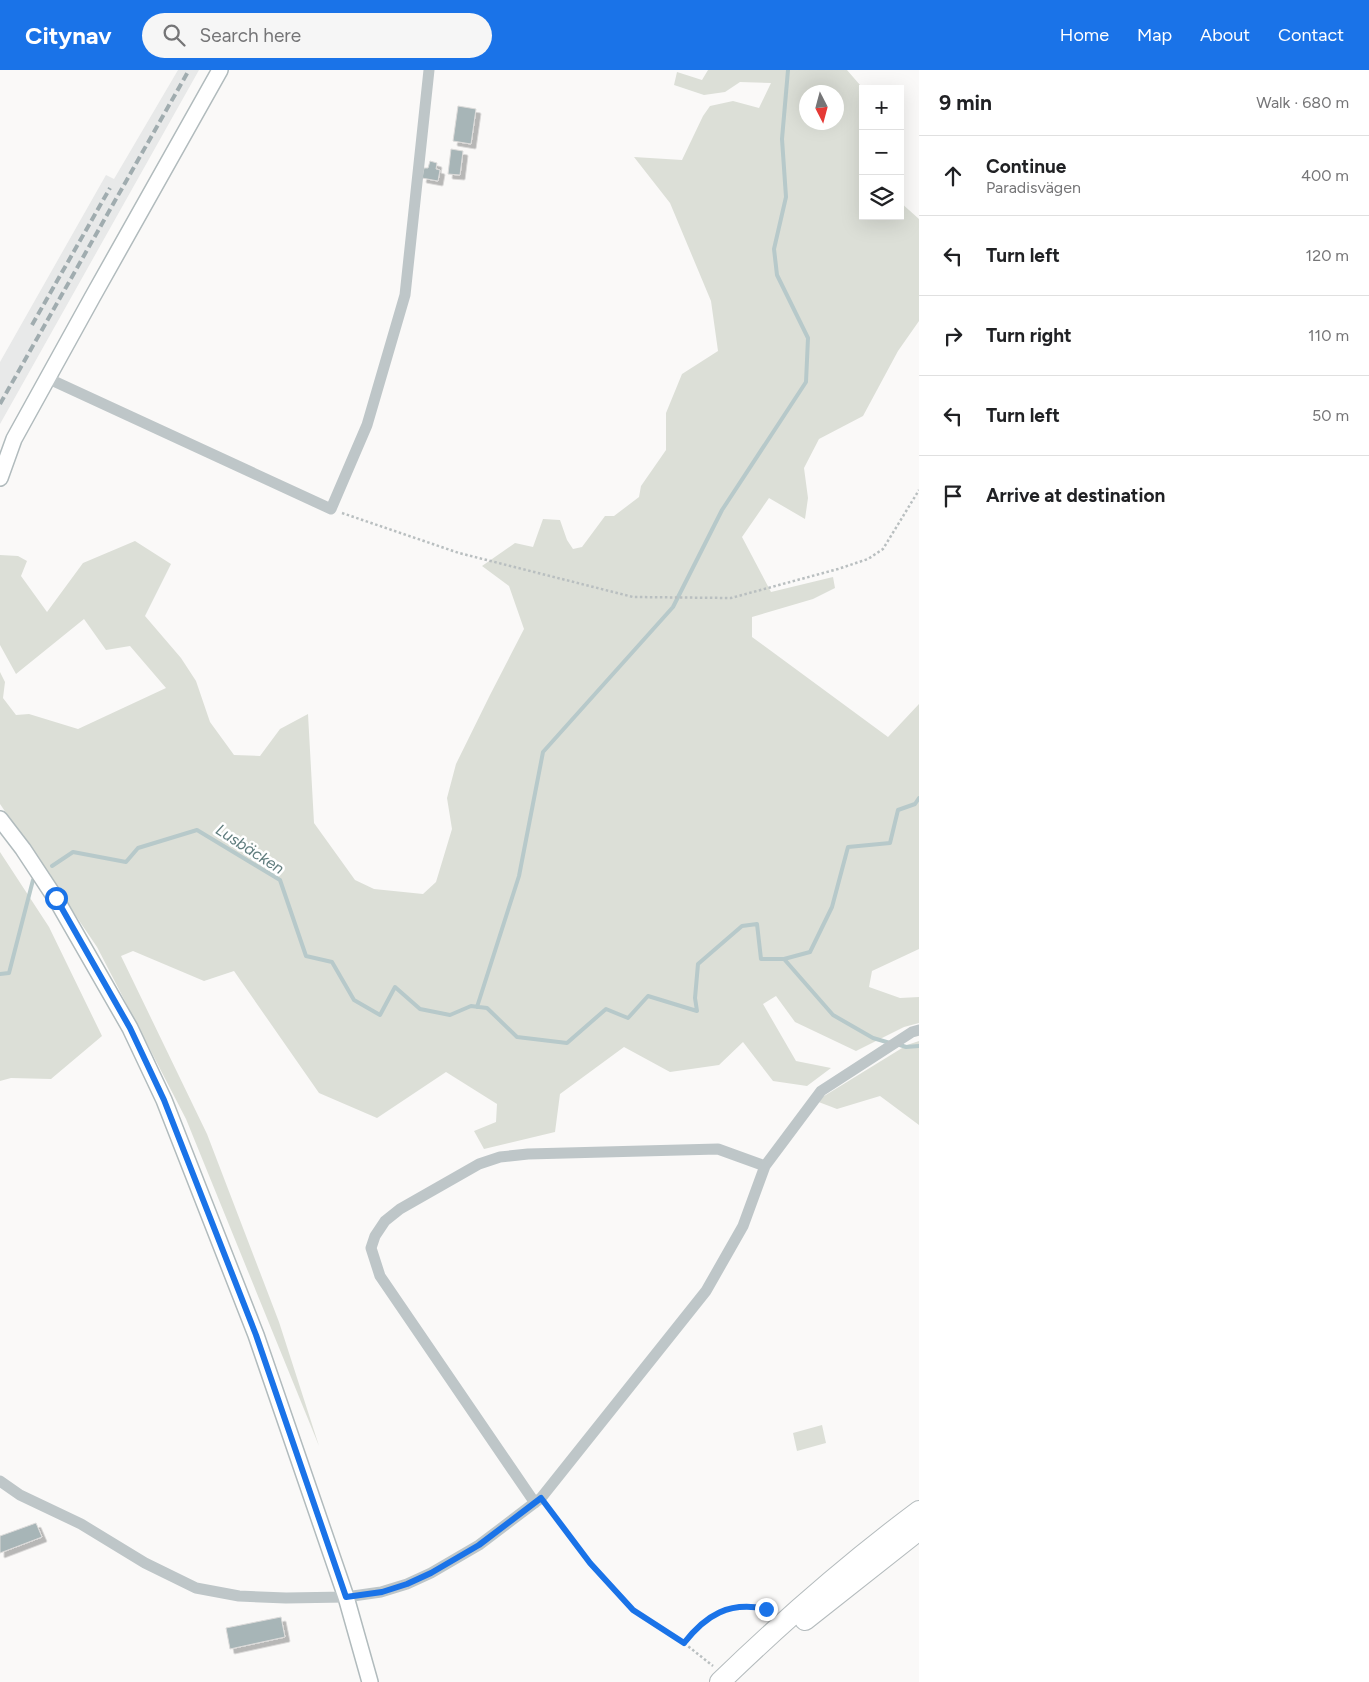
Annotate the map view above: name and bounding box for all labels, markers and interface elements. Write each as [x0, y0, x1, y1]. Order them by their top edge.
search box [142, 13, 492, 58]
text: Citynav [25, 21, 112, 50]
icon: search [160, 21, 188, 49]
text: Search here [200, 24, 301, 47]
text: Home [1060, 24, 1109, 46]
text: Map [1137, 24, 1172, 46]
text: About [1200, 24, 1250, 46]
text: Contact [1278, 24, 1344, 46]
north arrow [799, 85, 844, 130]
map controls [859, 85, 904, 220]
button: + [859, 85, 904, 130]
text: 9 min [939, 90, 992, 115]
text: Walk · 680 m [1256, 93, 1349, 112]
button: − [859, 130, 904, 175]
text: Continue [986, 155, 1066, 178]
icon: ahead [939, 162, 967, 190]
text: 400 m [1301, 166, 1349, 185]
button: layers [859, 175, 904, 220]
text: Paradisvägen [986, 178, 1081, 197]
icon: left [939, 242, 967, 270]
text: Turn left [986, 244, 1060, 267]
text: 120 m [1306, 246, 1349, 265]
icon: right [939, 322, 967, 350]
text: Turn right [986, 324, 1072, 347]
text: 110 m [1308, 326, 1349, 345]
icon: left [939, 402, 967, 430]
text: Turn left [986, 404, 1060, 427]
text: 50 m [1312, 406, 1349, 425]
icon: arrive [939, 482, 967, 510]
text: Arrive at destination [986, 484, 1165, 507]
water label: Lusbäcken [212, 820, 288, 878]
route start [45, 887, 68, 910]
route end [755, 1598, 778, 1621]

